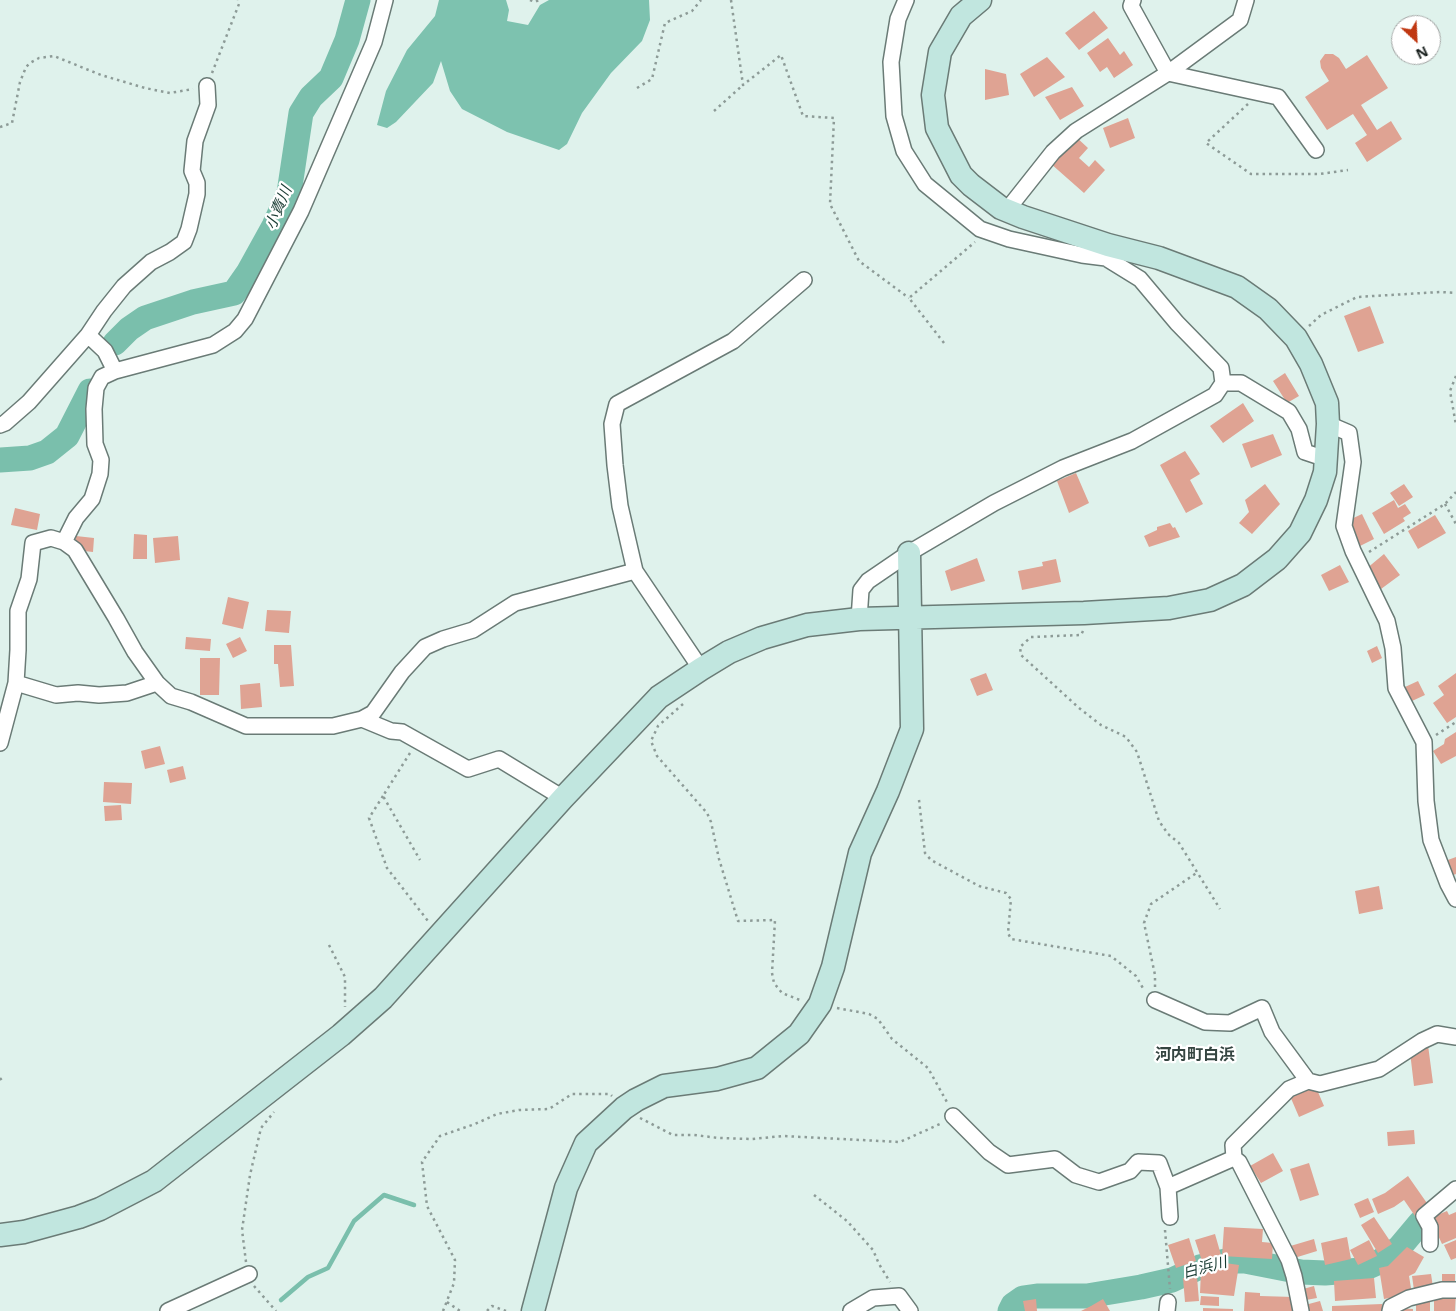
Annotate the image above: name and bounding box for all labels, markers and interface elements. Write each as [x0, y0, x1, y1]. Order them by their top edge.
north arrow [1391, 15, 1441, 65]
text: N [1413, 42, 1431, 64]
water label: 小責川 [262, 184, 296, 232]
district label: 河内町白浜 [1155, 1045, 1235, 1065]
water label: 白浜川 [1181, 1253, 1229, 1283]

